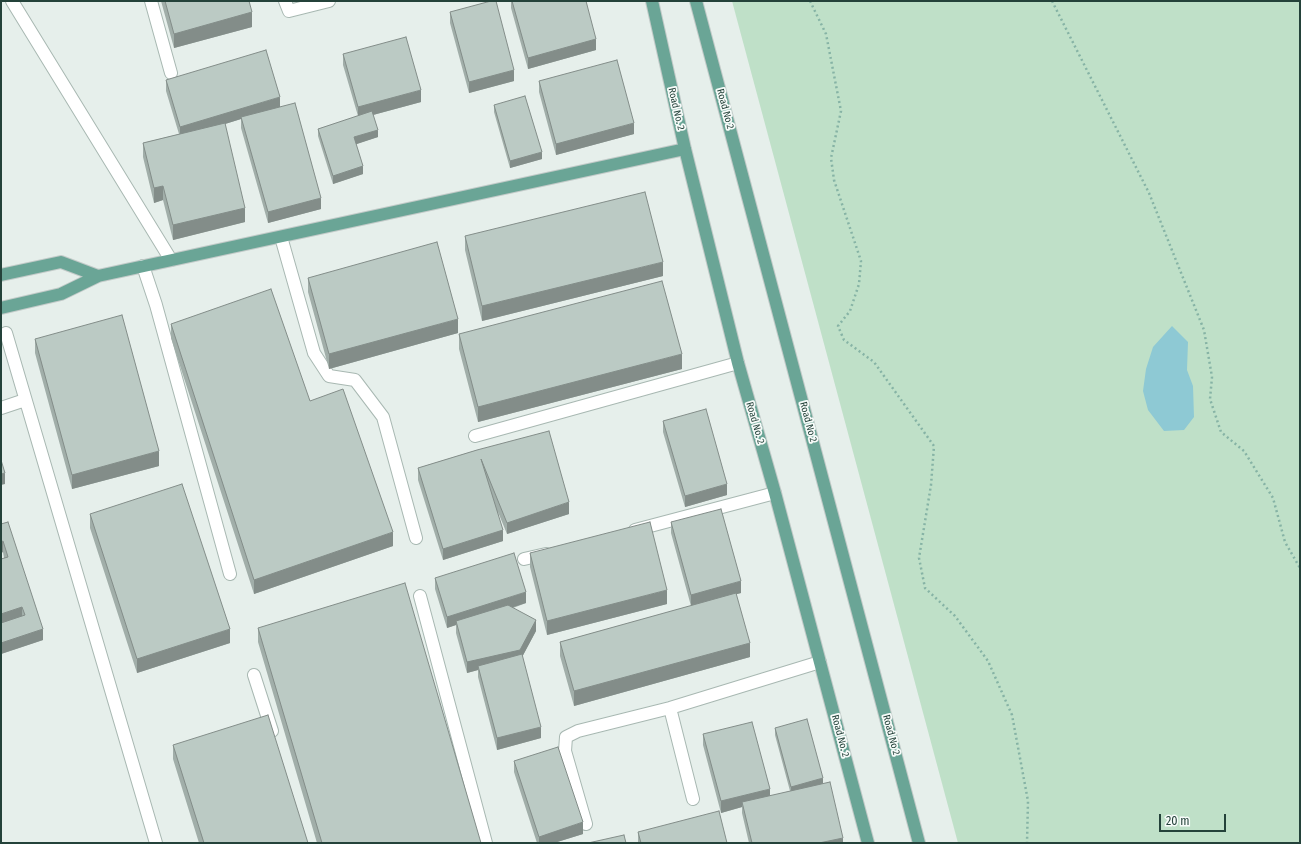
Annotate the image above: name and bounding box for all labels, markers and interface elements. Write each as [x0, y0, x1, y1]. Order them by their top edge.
street label: Road No. 2 [665, 87, 687, 131]
street label: Road No 2 [714, 88, 736, 130]
street label: Road No. 2 [743, 401, 767, 445]
street label: Road No 2 [797, 401, 819, 443]
street label: Road No. 2 [829, 714, 851, 758]
street label: Road No 2 [880, 714, 902, 756]
scale bar [1161, 806, 1228, 832]
text: 20 m [1166, 814, 1190, 828]

